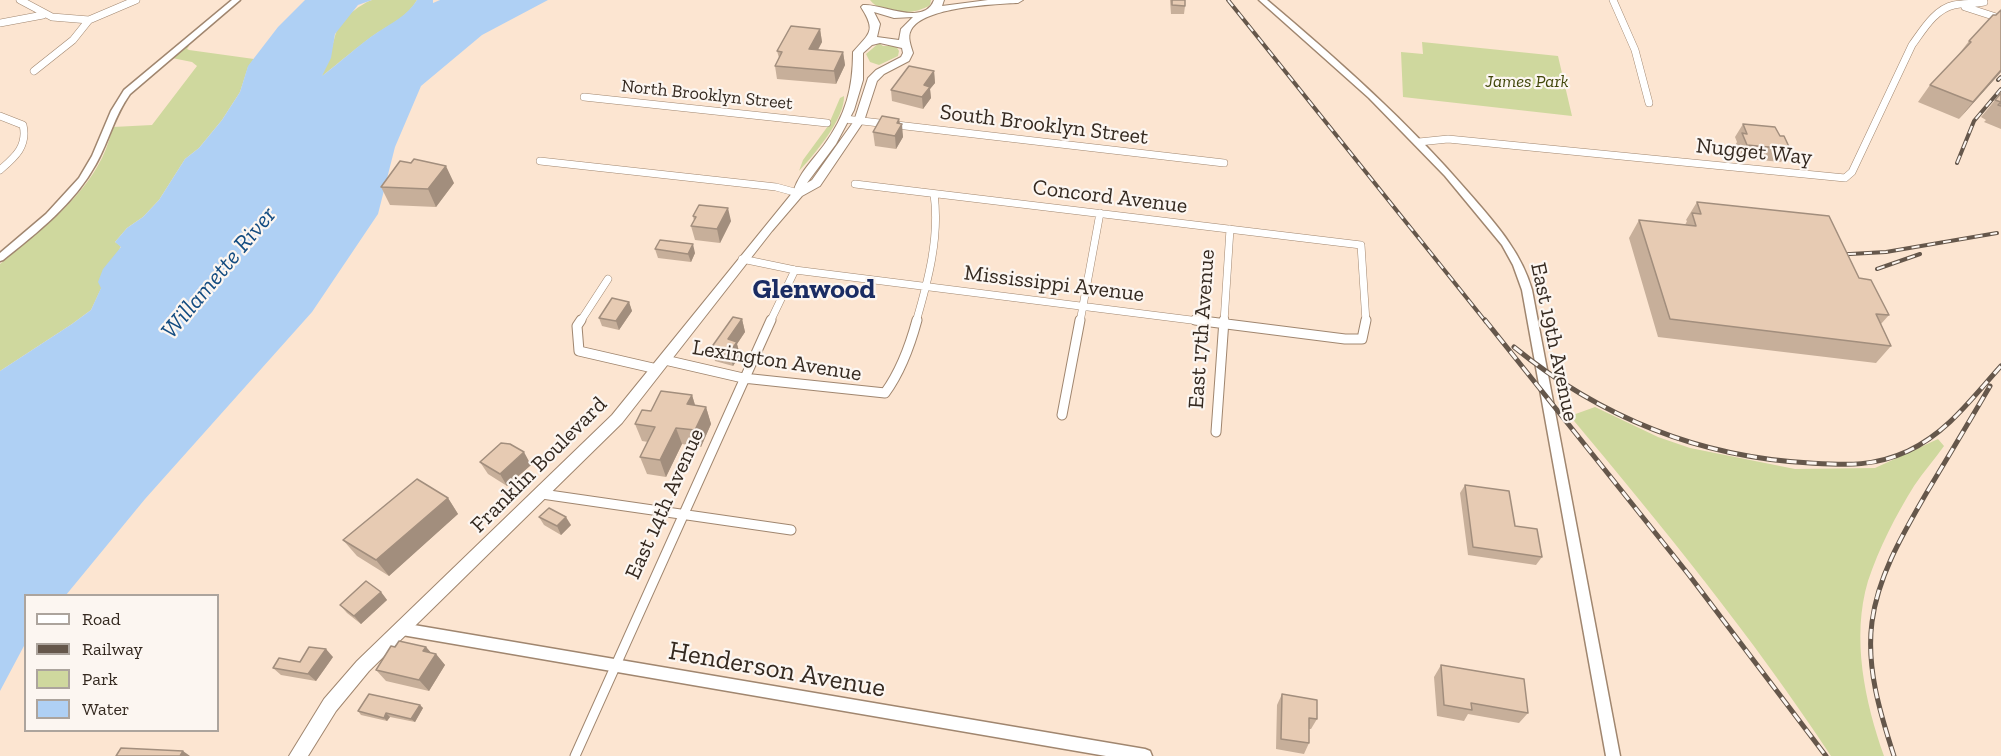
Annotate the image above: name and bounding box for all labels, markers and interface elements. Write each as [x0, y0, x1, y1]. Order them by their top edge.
park label: James Park [1485, 71, 1569, 93]
street label: North Brooklyn Street [620, 75, 794, 115]
street label: South Brooklyn Street [938, 99, 1150, 151]
street label: Nugget Way [1695, 133, 1813, 171]
street label: Concord Avenue [1031, 174, 1189, 220]
water label: Willamette River [156, 201, 282, 345]
street label: East 17th Avenue [1183, 248, 1221, 410]
street label: Mississippi Avenue [962, 260, 1146, 308]
street label: East 19th Avenue [1524, 260, 1584, 424]
district label: Glenwood [753, 273, 875, 307]
street label: Lexington Avenue [690, 335, 864, 387]
street label: Franklin Boulevard [465, 391, 613, 539]
street label: East 14th Avenue [620, 425, 710, 583]
legend [24, 594, 219, 732]
text: Road [82, 608, 121, 630]
street label: Henderson Avenue [666, 635, 888, 705]
text: Railway [82, 638, 143, 660]
text: Park [82, 668, 118, 690]
text: Water [82, 698, 129, 720]

